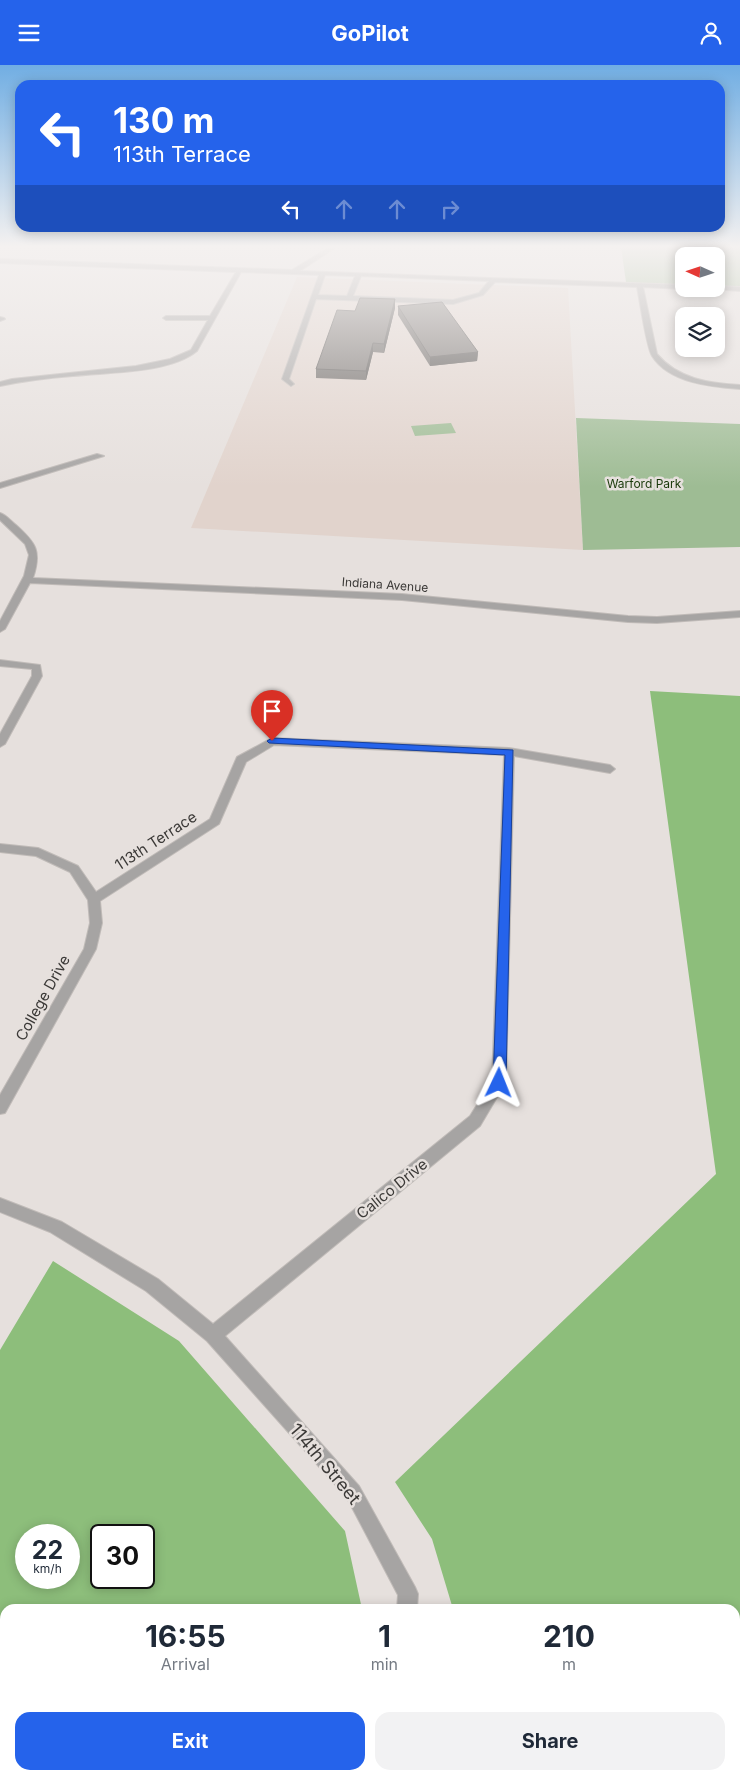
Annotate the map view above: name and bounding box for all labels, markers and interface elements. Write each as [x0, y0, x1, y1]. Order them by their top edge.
icon: menu [15, 19, 43, 47]
icon: person [697, 19, 725, 47]
text: GoPilot [331, 20, 409, 46]
text: 130 m [113, 99, 215, 141]
icon: left [30, 100, 95, 165]
text: 113th Terrace [113, 141, 251, 167]
icon: left [277, 195, 305, 223]
icon: ahead [330, 195, 358, 223]
icon: ahead [383, 195, 411, 223]
icon: right [436, 195, 464, 223]
north arrow [675, 247, 725, 297]
map controls [675, 247, 725, 357]
button: layers [675, 307, 725, 357]
park label: Warford Park [607, 476, 682, 491]
street label: Indiana Avenue [341, 574, 429, 595]
pin [251, 690, 293, 741]
icon: arrive [258, 697, 286, 725]
street label: 113th Terrace [111, 807, 200, 874]
street label: College Drive [11, 951, 74, 1044]
position arrow [472, 1056, 524, 1108]
street label: Calico Drive [352, 1154, 431, 1223]
street label: 114th Street [286, 1419, 365, 1508]
speed limit sign: 30 [90, 1524, 155, 1589]
text: 22 [32, 1535, 63, 1565]
text: km/h [33, 1561, 62, 1576]
text: 16:55 [145, 1618, 226, 1654]
text: 1 [378, 1618, 391, 1654]
text: 210 [543, 1618, 595, 1654]
text: Arrival [161, 1654, 210, 1674]
text: min [371, 1654, 398, 1674]
text: m [562, 1654, 576, 1674]
button: Exit [15, 1712, 365, 1770]
button: Share [375, 1712, 725, 1770]

